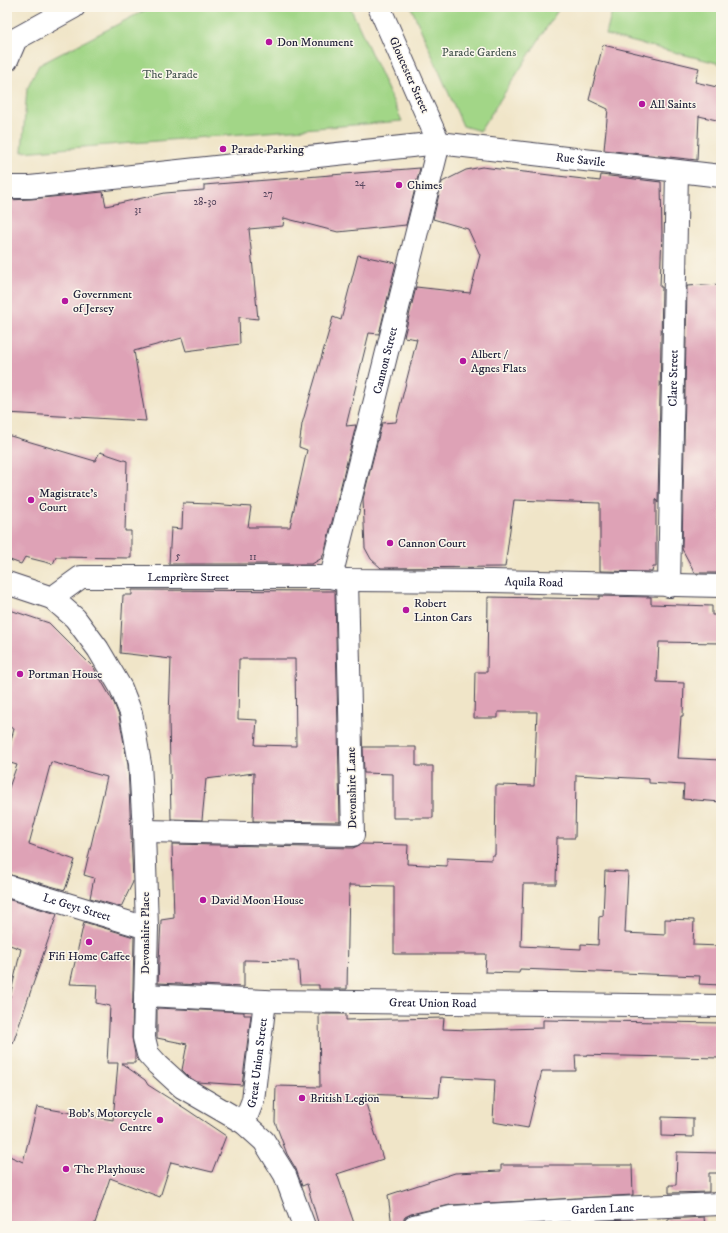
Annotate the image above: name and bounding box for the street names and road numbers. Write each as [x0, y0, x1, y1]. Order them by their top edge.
street label: Gloucester Street [385, 35, 433, 116]
street label: Rue Savile [555, 149, 606, 170]
street label: Cannon Street [369, 325, 401, 396]
street label: Clare Street [665, 349, 681, 407]
street label: Lemprière Street [147, 570, 229, 585]
street label: Aquila Road [504, 574, 563, 590]
street label: Devonshire Lane [344, 747, 360, 829]
street label: Le Geyt Street [41, 890, 113, 924]
street label: Devonshire Place [138, 892, 153, 974]
street label: Great Union Road [389, 995, 477, 1011]
street label: Great Union Street [243, 1017, 270, 1110]
street label: Garden Lane [571, 1200, 634, 1218]

